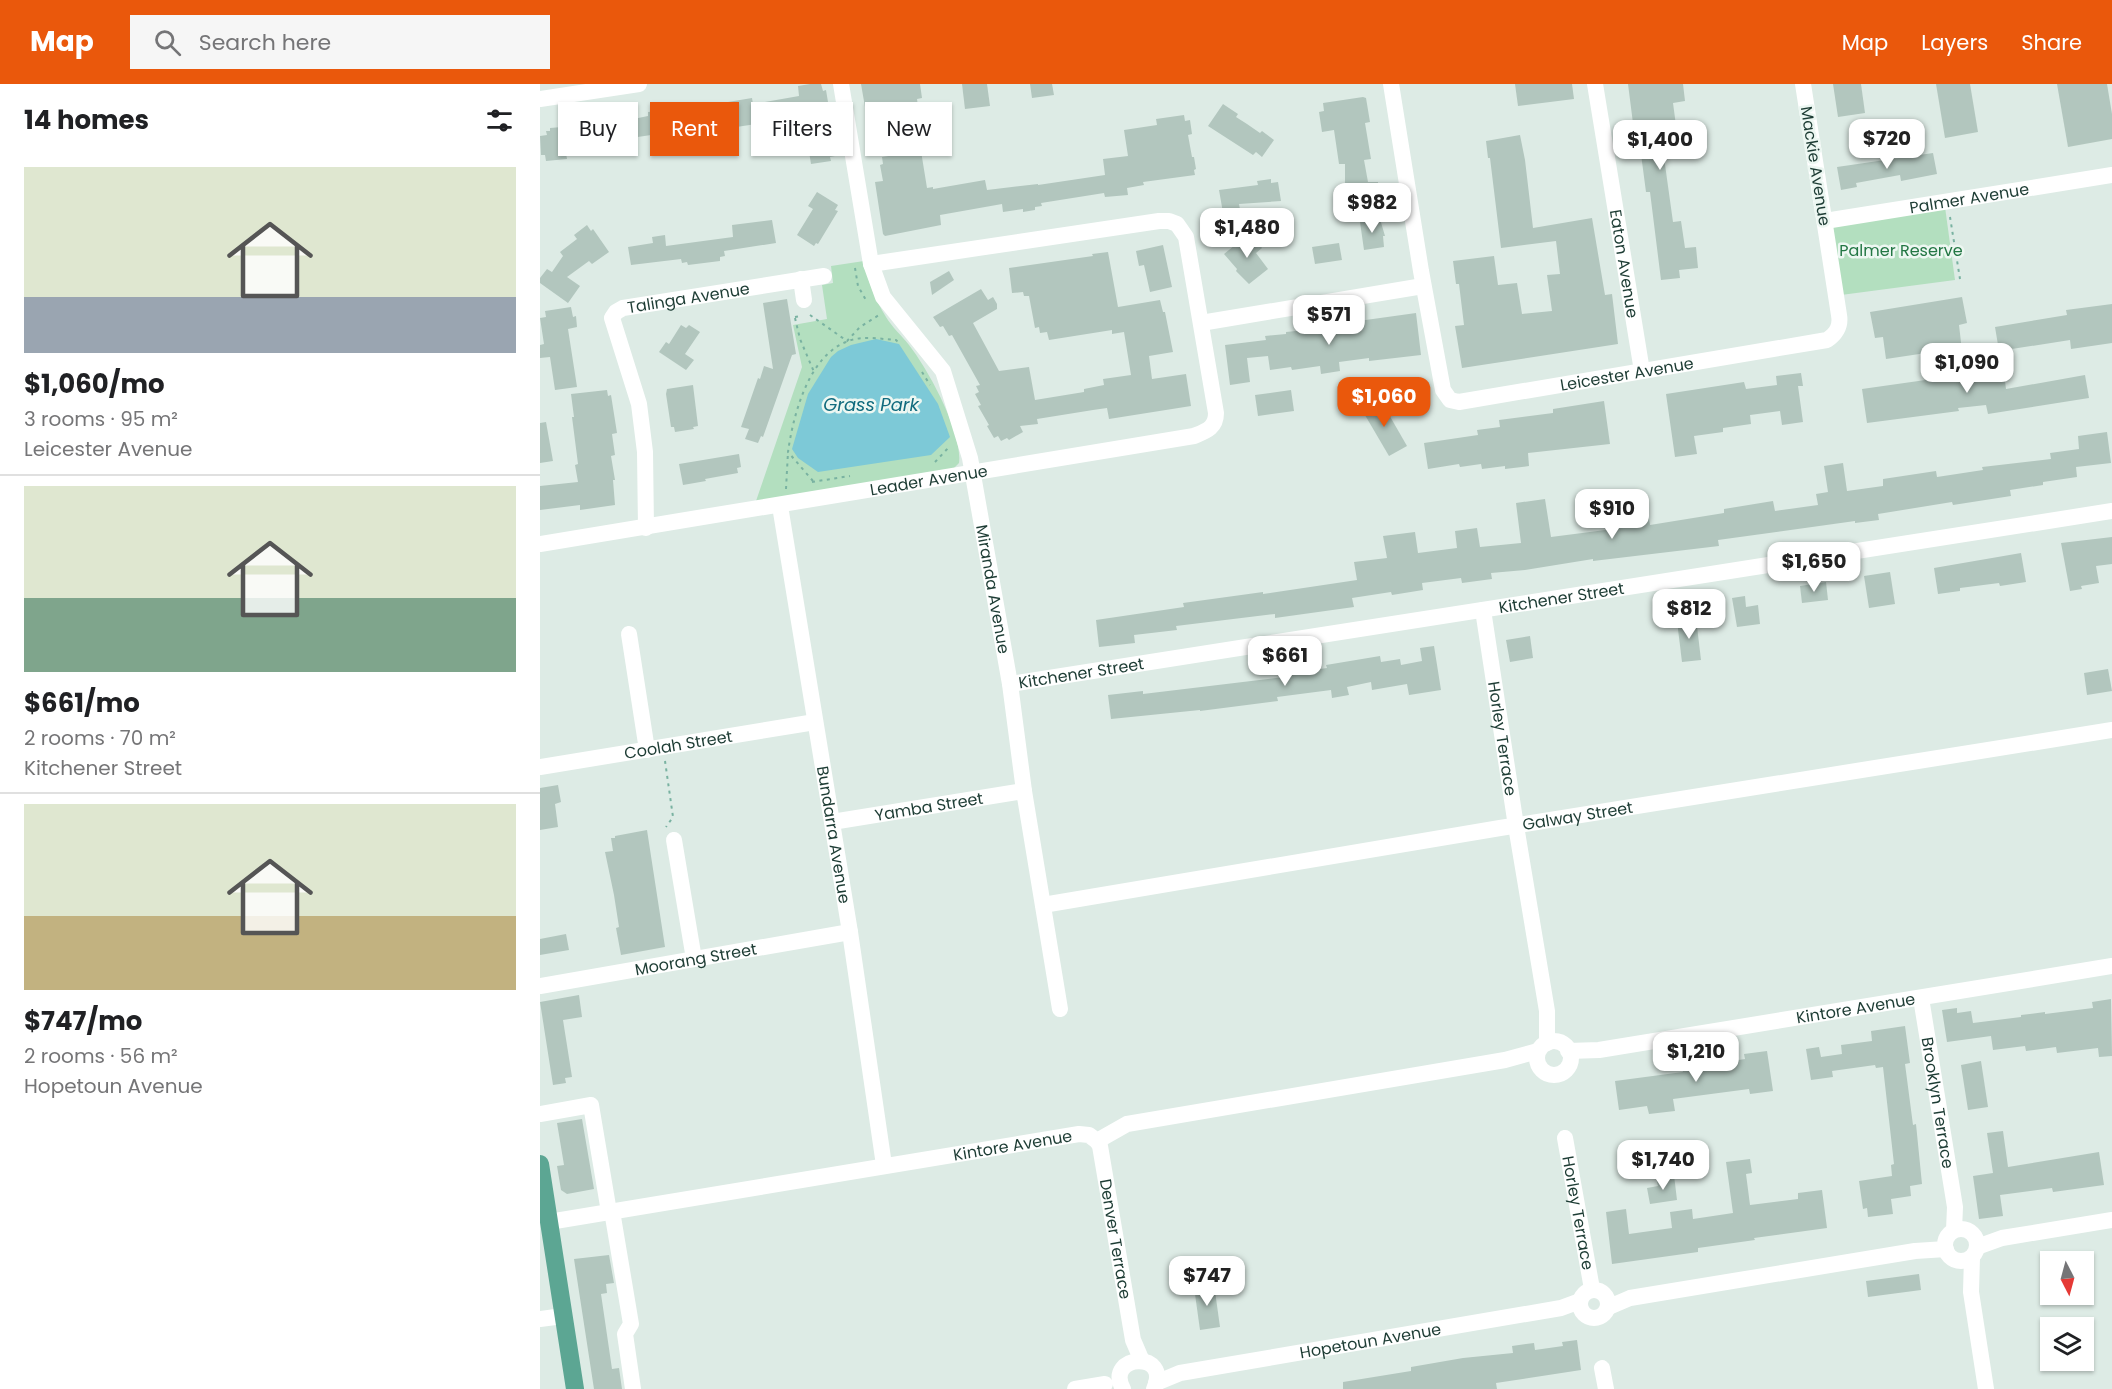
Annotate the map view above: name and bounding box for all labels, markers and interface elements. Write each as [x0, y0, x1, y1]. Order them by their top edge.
search box [130, 15, 550, 69]
text: Map [30, 22, 94, 61]
icon: search [151, 26, 184, 59]
text: Search here [199, 27, 331, 58]
text: Map [1842, 28, 1888, 57]
text: Layers [1921, 28, 1988, 57]
text: Share [2021, 28, 2082, 57]
text: 14 homes [24, 102, 149, 138]
chip: Buy [558, 102, 638, 156]
chip: Rent [650, 102, 739, 156]
chip: Filters [751, 102, 853, 156]
chip: New [865, 102, 952, 156]
icon: filters [483, 104, 516, 137]
street label: Mackie Avenue [1795, 105, 1836, 228]
pin: $720 [1851, 119, 1923, 170]
pin: $1,400 [1611, 120, 1709, 171]
text: $720 [1863, 124, 1911, 152]
text: $1,400 [1627, 125, 1693, 153]
street label: Palmer Avenue [1908, 177, 2031, 219]
pin: $982 [1336, 183, 1408, 234]
text: $982 [1347, 188, 1397, 216]
icon: home [216, 206, 324, 314]
pin: $1,480 [1198, 208, 1296, 259]
street label: Eaton Avenue [1604, 208, 1644, 320]
text: $1,480 [1214, 213, 1280, 241]
park label: Palmer Reserve [1839, 239, 1963, 262]
street label: Talinga Avenue [626, 277, 751, 319]
pin: $571 [1293, 295, 1365, 346]
text: $571 [1307, 300, 1351, 328]
pin: $1,090 [1918, 343, 2016, 394]
text: $1,090 [1935, 348, 1999, 376]
street label: Leicester Avenue [1558, 352, 1695, 397]
text: $1,060/mo [24, 366, 165, 402]
pin: $1,060 [1335, 377, 1433, 428]
text: $1,060 [1351, 382, 1417, 410]
water label: Grass Park [823, 392, 920, 417]
text: 3 rooms · 95 m² [24, 405, 178, 433]
text: Leicester Avenue [24, 435, 193, 463]
street label: Leader Avenue [868, 459, 989, 501]
pin: $910 [1576, 489, 1648, 540]
text: $910 [1589, 494, 1635, 522]
street label: Miranda Avenue [970, 523, 1015, 656]
icon: home [216, 525, 324, 633]
pin: $1,650 [1765, 542, 1863, 593]
text: $1,650 [1781, 547, 1847, 575]
street label: Kitchener Street [1497, 577, 1626, 619]
pin: $812 [1653, 589, 1725, 640]
text: $812 [1666, 594, 1712, 622]
pin: $661 [1249, 636, 1321, 687]
text: $661 [1262, 641, 1308, 669]
street label: Kitchener Street [1017, 652, 1146, 695]
street label: Horley Terrace [1482, 680, 1522, 797]
text: $661/mo [24, 685, 140, 721]
text: 2 rooms · 70 m² [24, 724, 176, 752]
street label: Coolah Street [623, 725, 734, 765]
text: Kitchener Street [24, 754, 182, 782]
street label: Bundarra Avenue [811, 764, 856, 905]
street label: Yamba Street [873, 787, 985, 827]
street label: Galway Street [1521, 796, 1635, 836]
icon: home [216, 843, 324, 951]
street label: Moorang Street [633, 937, 759, 981]
street label: Kintore Avenue [1795, 987, 1917, 1030]
text: $747/mo [24, 1003, 142, 1039]
pin: $1,210 [1647, 1032, 1745, 1083]
street label: Brooklyn Terrace [1915, 1035, 1960, 1170]
text: $1,210 [1667, 1037, 1725, 1065]
text: 2 rooms · 56 m² [24, 1042, 178, 1070]
text: Hopetoun Avenue [24, 1072, 203, 1100]
street label: Kintore Avenue [952, 1124, 1074, 1167]
pin: $1,740 [1614, 1140, 1712, 1191]
text: $1,740 [1631, 1145, 1695, 1173]
street label: Horley Terrace [1556, 1154, 1599, 1272]
street label: Denver Terrace [1094, 1177, 1137, 1301]
north arrow [2040, 1251, 2094, 1305]
map controls [2040, 1251, 2094, 1371]
pin: $747 [1171, 1256, 1243, 1307]
text: $747 [1183, 1261, 1231, 1289]
button: layers [2040, 1317, 2094, 1371]
street label: Hopetoun Avenue [1298, 1318, 1443, 1364]

